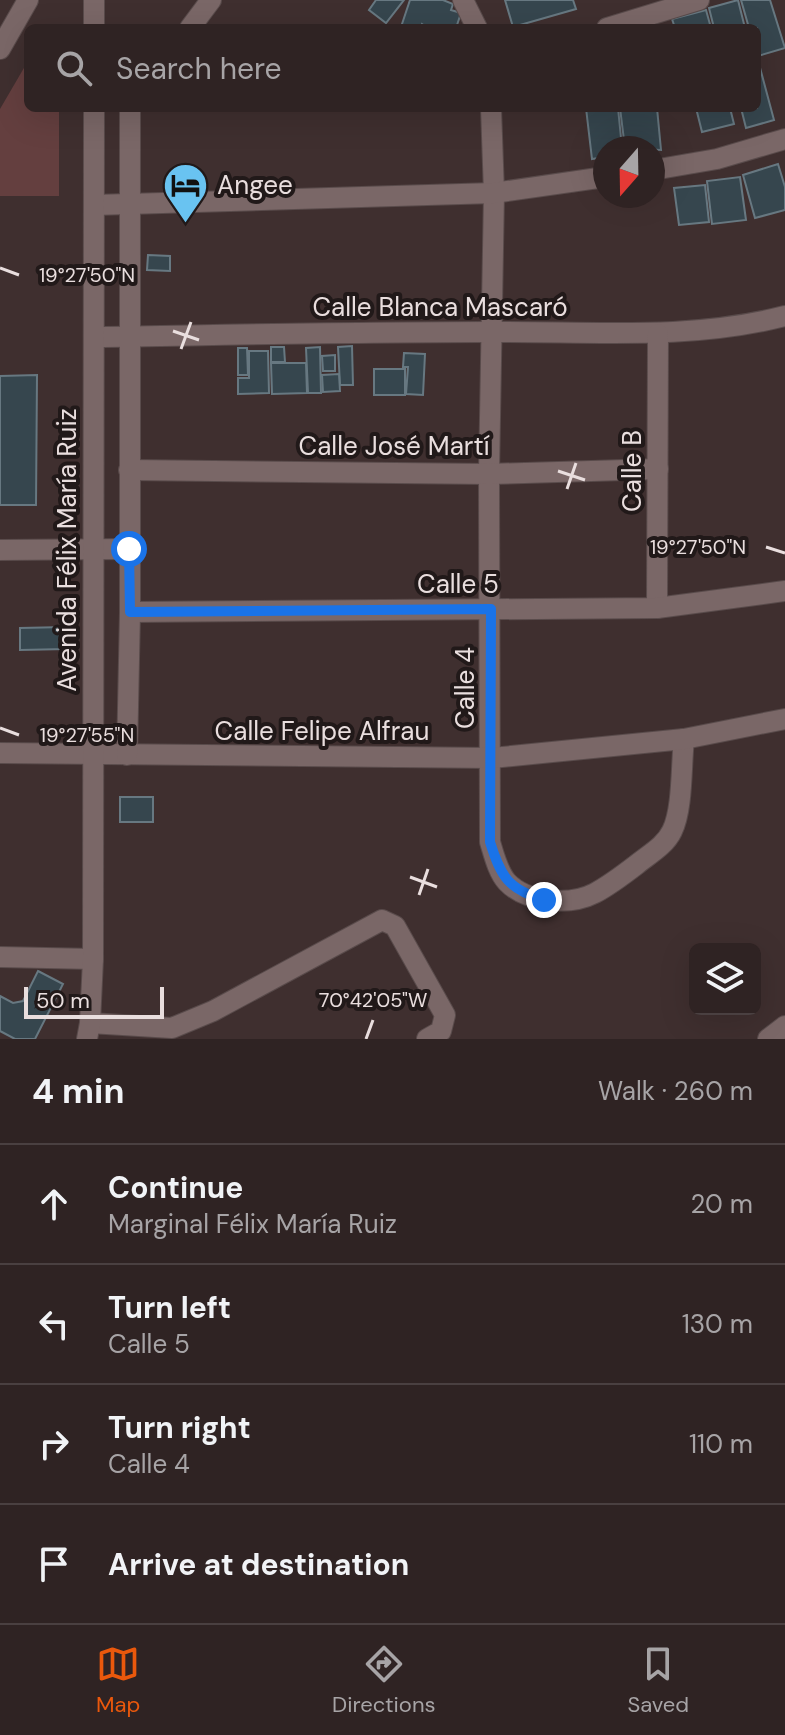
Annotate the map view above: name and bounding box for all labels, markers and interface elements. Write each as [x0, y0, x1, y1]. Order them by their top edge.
search box [24, 24, 761, 112]
icon: search [52, 46, 96, 90]
text: Search here [116, 49, 282, 88]
north arrow [593, 136, 665, 208]
hotel icon: Angee [162, 161, 210, 224]
place label: Angee [217, 168, 293, 202]
text: 19°27'50"N [39, 262, 135, 288]
street label: Calle Blanca Mascaró [312, 290, 568, 324]
street label: Avenida Félix María Ruiz [50, 408, 84, 692]
street label: Calle José Martí [299, 429, 490, 463]
street label: Calle B [615, 430, 649, 512]
route start [111, 531, 147, 567]
text: 19°27'50"N [650, 534, 746, 560]
street label: Calle 5 [417, 567, 499, 601]
street label: Calle 4 [448, 647, 482, 729]
street label: Calle Felipe Alfrau [215, 714, 429, 748]
text: 19°27'55"N [40, 722, 134, 748]
route end [526, 882, 562, 918]
map controls [689, 943, 761, 1015]
button: layers [689, 943, 761, 1015]
scale bar [24, 983, 164, 1019]
text: 50 m [36, 986, 90, 1015]
text: 70°42'05"W [319, 987, 427, 1013]
text: 4 min [32, 1069, 124, 1114]
text: Walk · 260 m [598, 1074, 753, 1108]
text: Continue [108, 1168, 243, 1207]
icon: ahead [32, 1182, 76, 1226]
text: 20 m [690, 1187, 753, 1221]
text: Marginal Félix María Ruiz [108, 1207, 397, 1241]
text: Turn left [108, 1288, 231, 1327]
icon: left [32, 1302, 76, 1346]
text: 130 m [682, 1307, 753, 1341]
text: Calle 5 [108, 1327, 190, 1361]
text: Turn right [108, 1408, 251, 1447]
icon: right [32, 1422, 76, 1466]
text: 110 m [689, 1427, 753, 1461]
text: Calle 4 [108, 1447, 190, 1481]
icon: arrive [32, 1542, 76, 1586]
text: Arrive at destination [108, 1545, 409, 1584]
tab: Map [96, 1642, 140, 1719]
tab: Directions [332, 1642, 436, 1719]
tab: Saved [627, 1642, 689, 1719]

